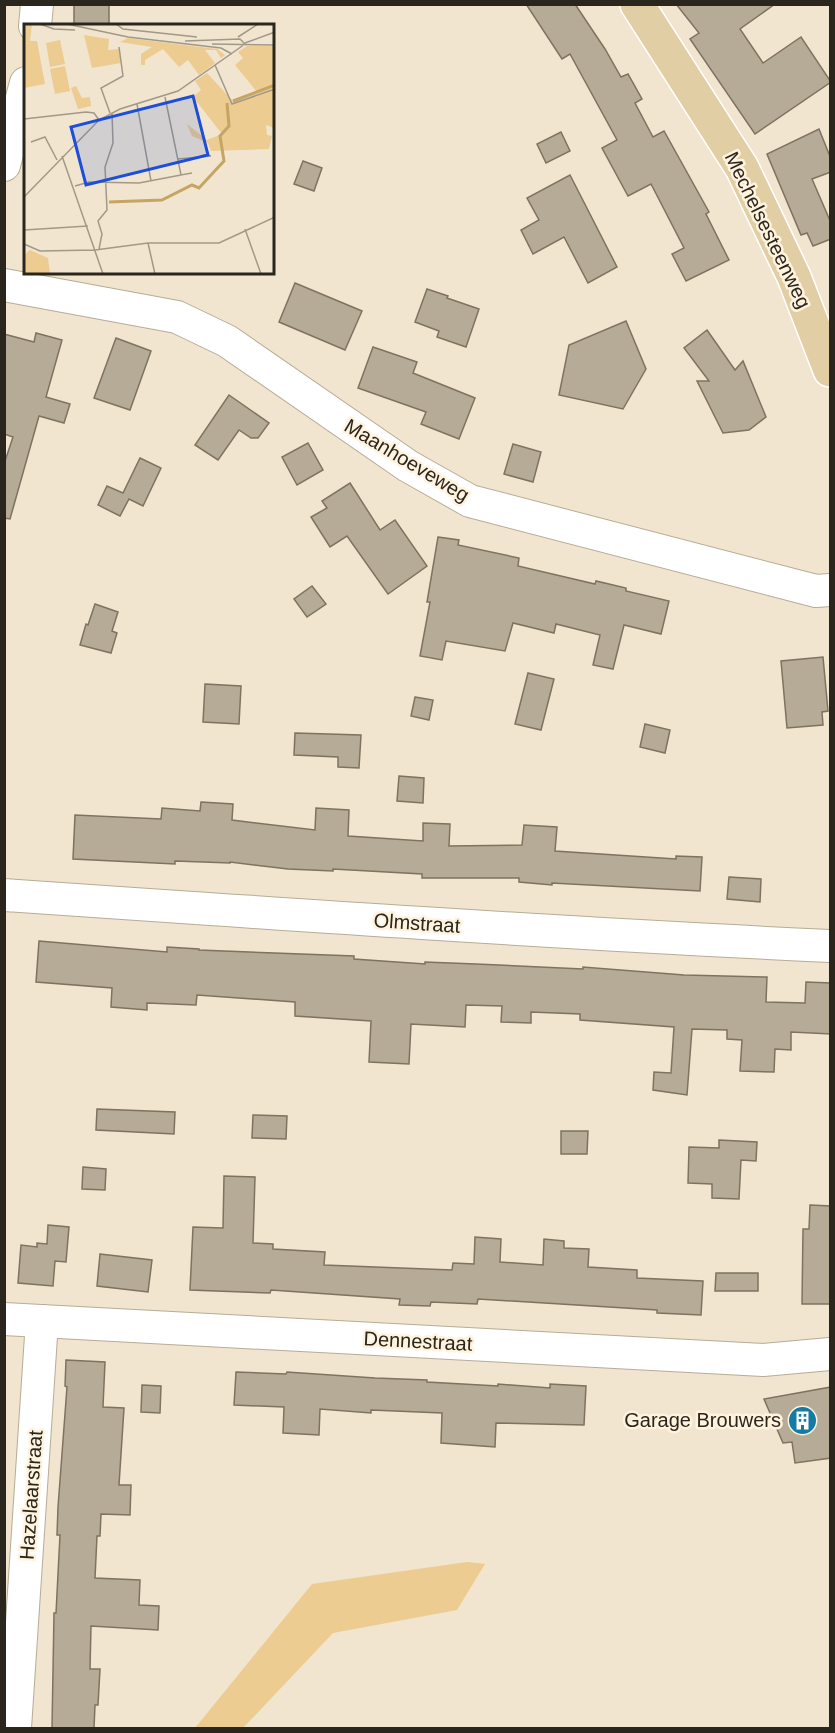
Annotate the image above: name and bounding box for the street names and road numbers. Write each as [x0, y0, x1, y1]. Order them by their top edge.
street label: Mechelsesteenweg [721, 148, 815, 312]
street label: Maanhoeveweg [341, 414, 473, 506]
street label: Olmstraat [373, 909, 461, 937]
street label: Dennestraat [363, 1327, 473, 1355]
street label: Hazelaarstraat [15, 1429, 47, 1561]

